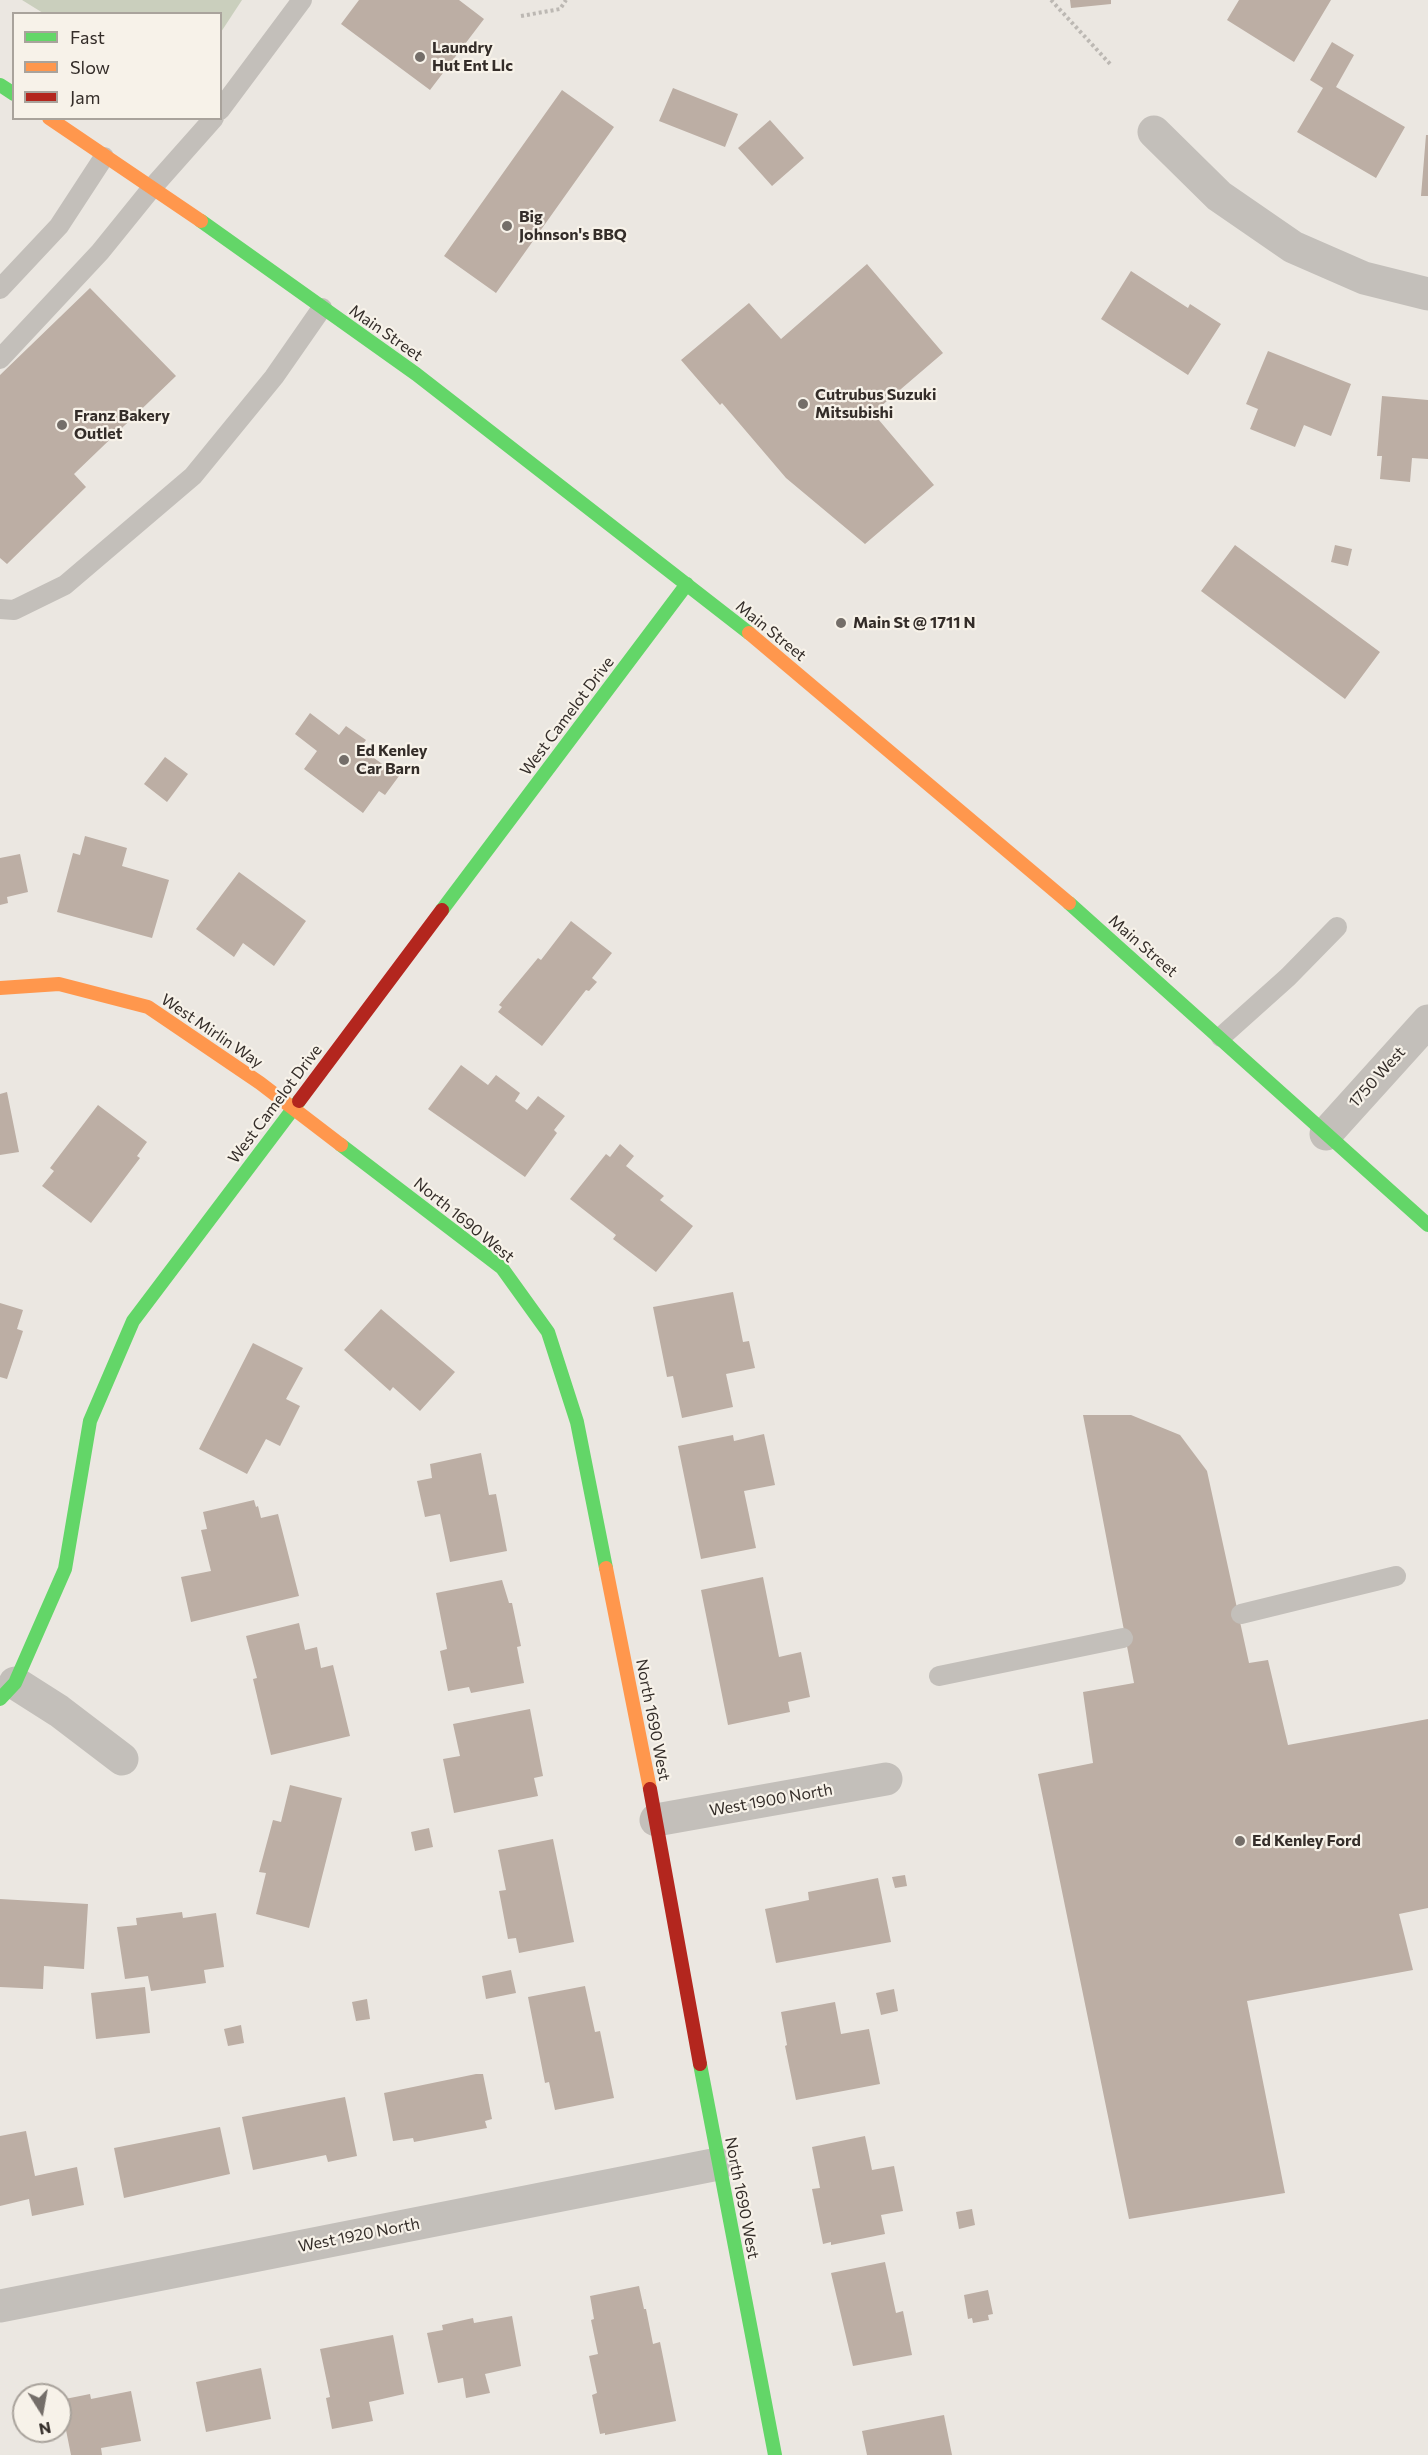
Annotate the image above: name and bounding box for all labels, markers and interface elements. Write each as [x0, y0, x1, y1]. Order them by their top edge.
legend [12, 12, 222, 120]
text: Fast [70, 26, 105, 48]
place label: Laundry Hut Ent Llc [432, 38, 513, 76]
marker: Laundry Hut Ent Llc [413, 50, 427, 64]
text: Slow [70, 56, 110, 78]
text: Jam [70, 86, 100, 108]
place label: Big Johnson's BBQ [519, 207, 627, 245]
marker: Big Johnson's BBQ [500, 219, 514, 233]
street label: Main Street [346, 301, 426, 365]
place label: Cutrubus Suzuki Mitsubishi [815, 385, 936, 423]
marker: Cutrubus Suzuki Mitsubishi [796, 397, 810, 411]
place label: Franz Bakery Outlet [74, 406, 170, 444]
marker: Franz Bakery Outlet [55, 418, 69, 432]
street label: Main Street [732, 597, 810, 665]
place label: Main St @ 1711 N [853, 613, 976, 633]
marker: Main St @ 1711 N [834, 616, 848, 630]
street label: West Camelot Drive [516, 653, 618, 779]
place label: Ed Kenley Car Barn [356, 741, 427, 779]
marker: Ed Kenley Car Barn [337, 753, 351, 767]
street label: Main Street [1105, 911, 1181, 981]
street label: West Mirlin Way [157, 990, 267, 1072]
street label: West Camelot Drive [224, 1041, 326, 1167]
street label: 1750 West [1345, 1043, 1409, 1111]
street label: North 1690 West [410, 1174, 518, 1266]
street label: North 1690 West [632, 1657, 674, 1783]
street label: West 1900 North [708, 1780, 834, 1820]
place label: Ed Kenley Ford [1252, 1831, 1361, 1851]
marker: Ed Kenley Ford [1233, 1834, 1247, 1848]
street label: North 1690 West [721, 2135, 763, 2261]
street label: West 1920 North [297, 2214, 421, 2256]
north arrow [12, 2383, 72, 2443]
text: N [37, 2419, 53, 2440]

